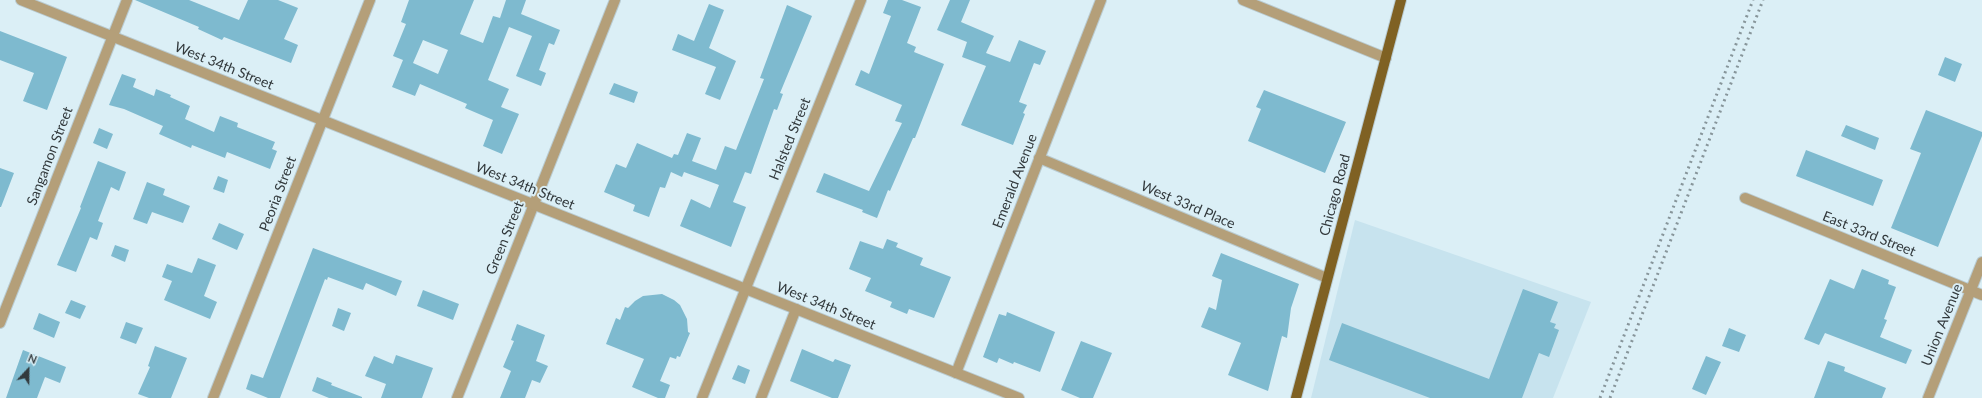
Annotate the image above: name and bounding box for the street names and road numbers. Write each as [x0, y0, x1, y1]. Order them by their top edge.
street label: West 34th Street [172, 38, 276, 94]
street label: Halsted Street [766, 95, 814, 183]
street label: Sangamon Street [23, 104, 77, 208]
street label: Emerald Avenue [989, 131, 1041, 231]
street label: Chicago Road [1316, 152, 1354, 238]
street label: Peoria Street [256, 154, 300, 234]
street label: West 34th Street [473, 158, 577, 214]
street label: West 33rd Place [1138, 178, 1238, 232]
street label: Green Street [483, 199, 527, 277]
street label: East 33rd Street [1820, 208, 1918, 260]
street label: West 34th Street [774, 278, 878, 334]
street label: Union Avenue [1918, 282, 1966, 368]

